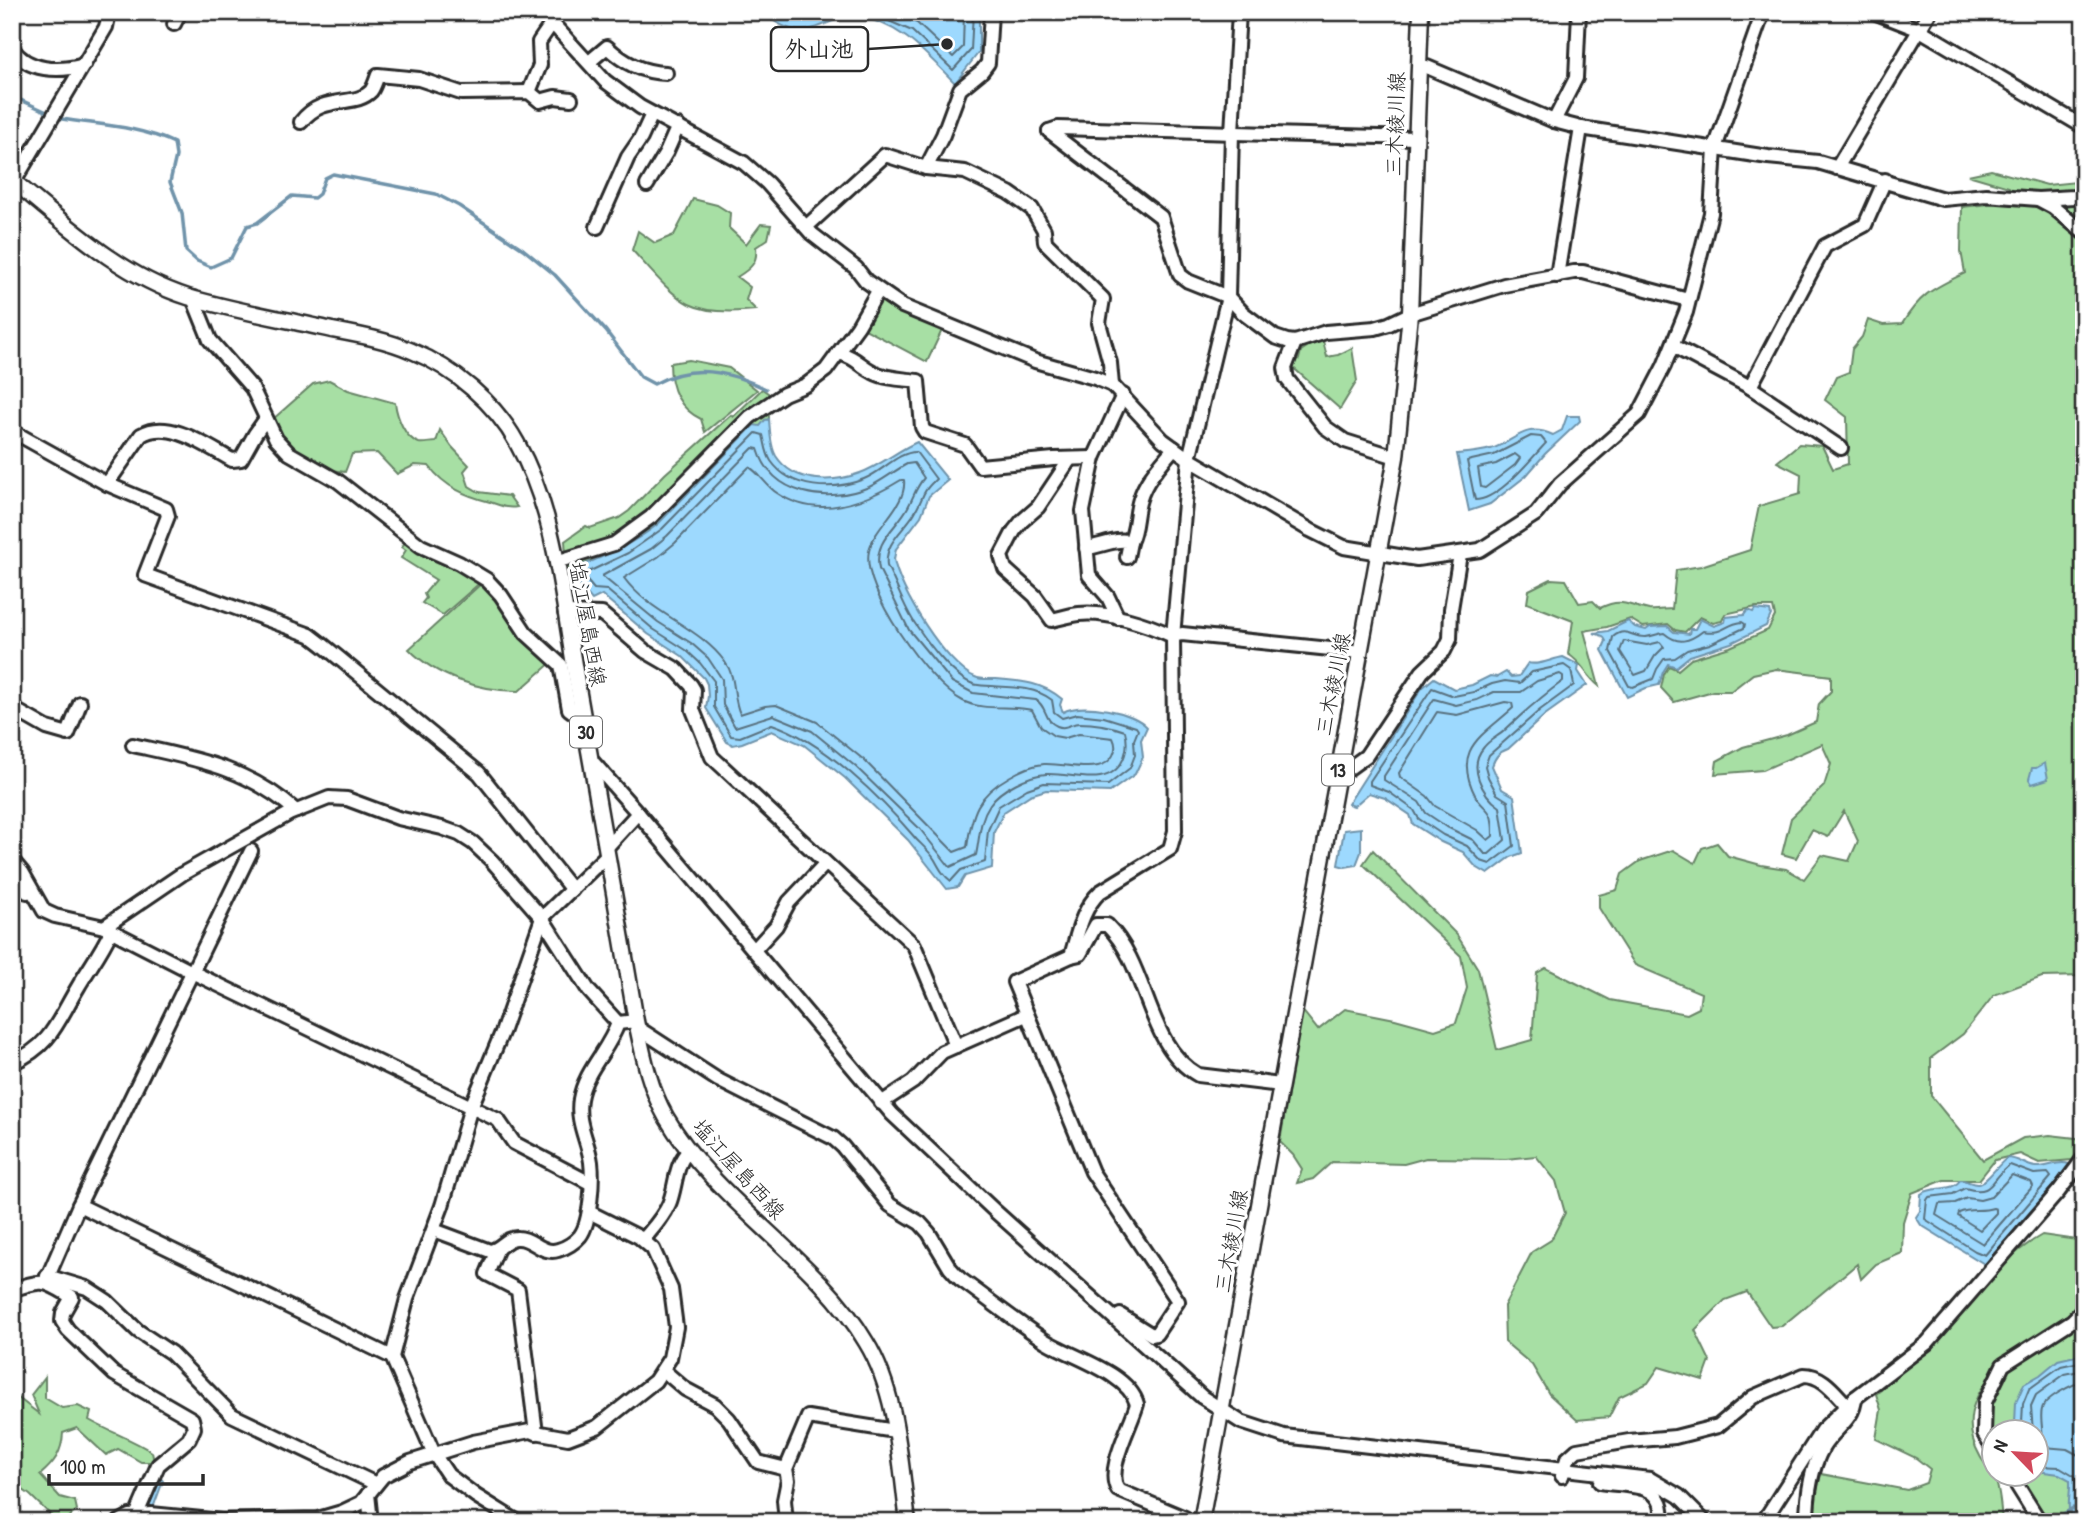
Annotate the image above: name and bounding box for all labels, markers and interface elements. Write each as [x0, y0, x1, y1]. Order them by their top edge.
callout: 外山池 [771, 27, 868, 71]
text: 外山池 [785, 33, 854, 64]
street label: 三木綾川線 [1379, 71, 1411, 177]
street label: 塩江屋島西線 [563, 559, 613, 689]
street label: 三木綾川線 [1309, 630, 1357, 738]
road number: 30 [570, 716, 602, 748]
road number: 13 [1322, 754, 1354, 786]
street label: 塩江屋島西線 [686, 1112, 792, 1226]
street label: 三木綾川線 [1208, 1187, 1254, 1295]
north arrow [1980, 1418, 2050, 1488]
text: N [1986, 1436, 2014, 1456]
scale bar [49, 1443, 203, 1487]
text: 100 m [60, 1452, 106, 1481]

